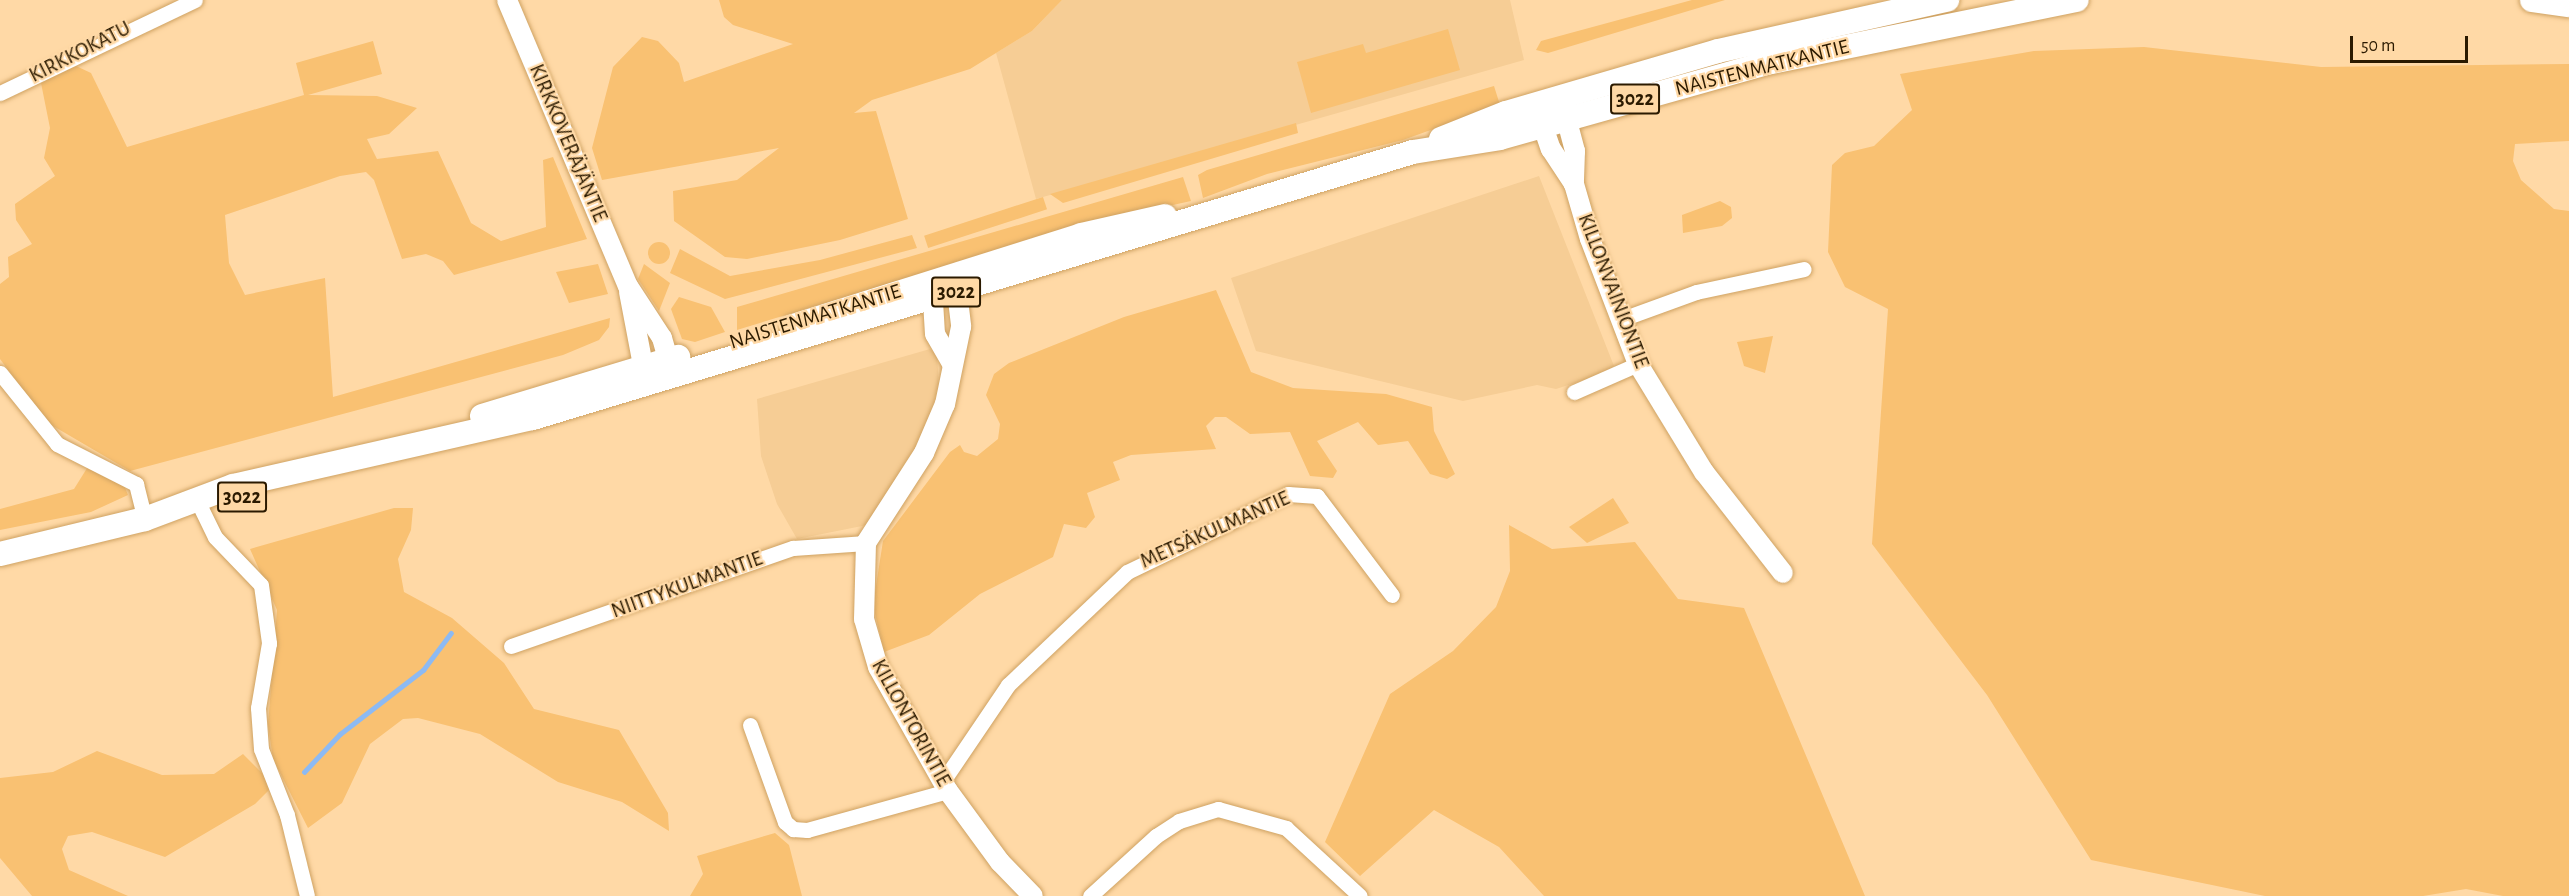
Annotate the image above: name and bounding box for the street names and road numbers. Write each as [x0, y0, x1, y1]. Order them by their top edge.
street label: KIRKKOKATU [25, 16, 135, 88]
street label: NAISTENMATKANTIE [1673, 34, 1851, 102]
street label: KIRKKOVERÄJÄNTIE [523, 60, 613, 226]
road number: 3022 [1610, 82, 1660, 116]
street label: KILLONVAINIONTIE [1572, 210, 1654, 372]
road number: 3022 [930, 275, 982, 309]
street label: NAISTENMATKANTIE [726, 279, 904, 355]
road number: 3022 [216, 480, 268, 514]
street label: METSÄKULMANTIE [1136, 486, 1294, 574]
street label: NIITTYKULMANTIE [608, 546, 766, 624]
street label: KILLONTORINTIE [866, 655, 956, 791]

